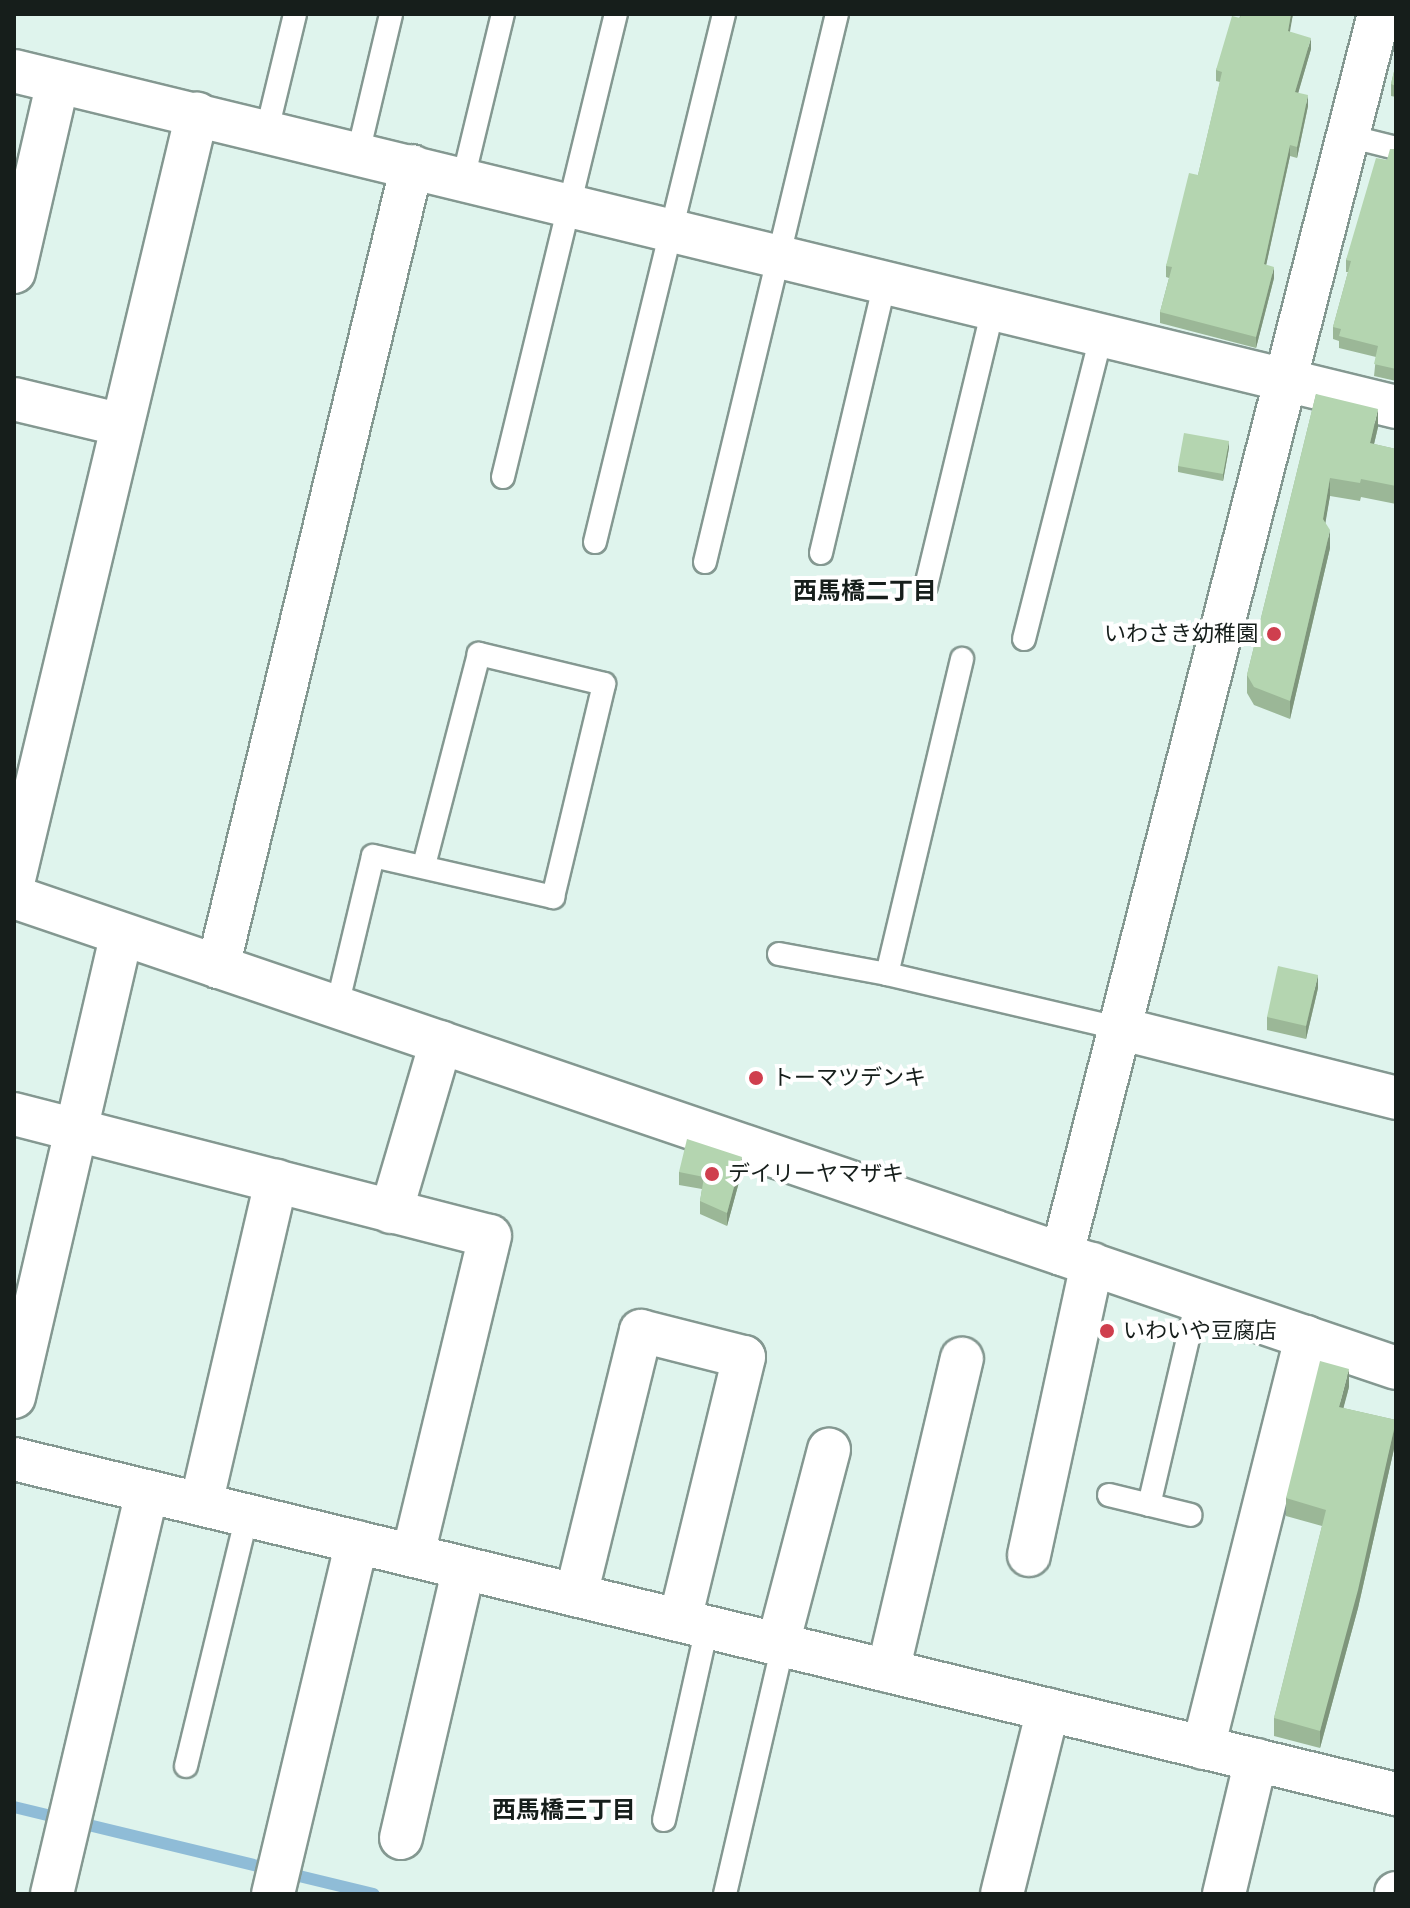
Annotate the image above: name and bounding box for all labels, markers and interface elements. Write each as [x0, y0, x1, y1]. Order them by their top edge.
district label: 西馬橋二丁目 [793, 577, 937, 605]
place label: いわさき幼稚園 [1104, 621, 1258, 647]
marker: いわさき幼稚園 [1265, 625, 1283, 643]
place label: トーマツデンキ [772, 1065, 926, 1091]
marker: トーマツデンキ [747, 1069, 765, 1087]
place label: デイリーヤマザキ [728, 1161, 904, 1187]
marker: デイリーヤマザキ [703, 1165, 721, 1183]
place label: いわいや豆腐店 [1123, 1318, 1277, 1344]
marker: いわいや豆腐店 [1098, 1322, 1116, 1340]
district label: 西馬橋三丁目 [492, 1796, 636, 1824]

